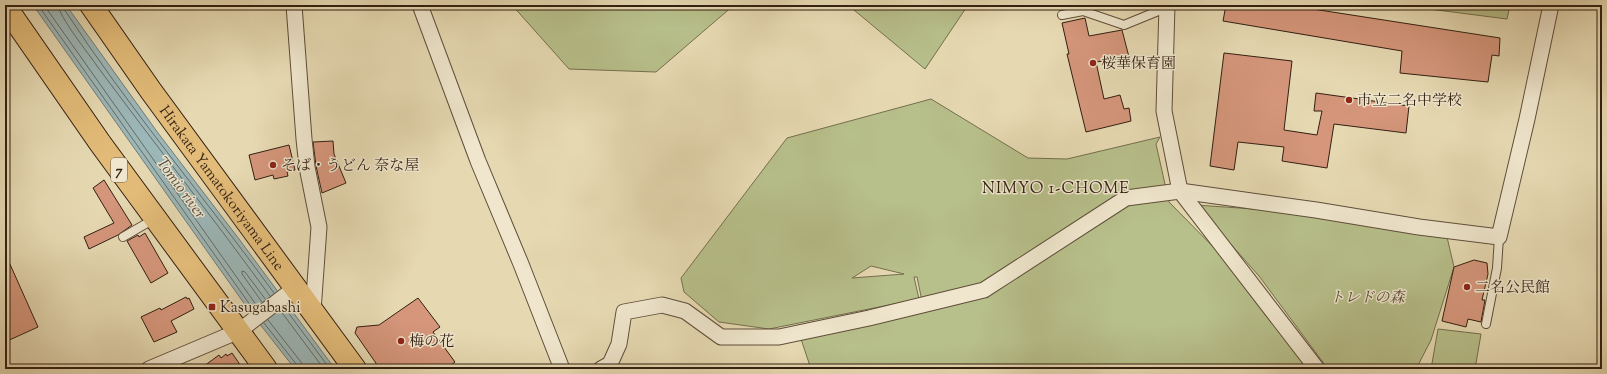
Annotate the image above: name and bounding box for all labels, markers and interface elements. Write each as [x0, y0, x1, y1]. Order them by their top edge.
place label: 桜華保育園 [1101, 54, 1176, 75]
marker: 桜華保育園 [1088, 58, 1098, 68]
place label: 市立二名中学校 [1357, 91, 1462, 112]
marker: 市立二名中学校 [1344, 95, 1354, 105]
street label: Hirakata Yamatokoriyama Line [153, 102, 288, 275]
water label: Tomio river [150, 153, 210, 224]
place label: そば・うどん 奈な屋 [281, 156, 419, 177]
road number: 7 [111, 158, 127, 182]
marker: そば・うどん 奈な屋 [268, 160, 278, 170]
district label: NIMYO 1-CHOME [982, 178, 1130, 201]
place label: 二名公民館 [1475, 278, 1550, 299]
marker: 二名公民館 [1462, 282, 1472, 292]
park label: トレドの森 [1329, 288, 1406, 309]
place label: Kasugabashi [220, 298, 300, 319]
marker: Kasugabashi [207, 302, 217, 312]
place label: 梅の花 [409, 332, 454, 353]
marker: 梅の花 [396, 336, 406, 346]

